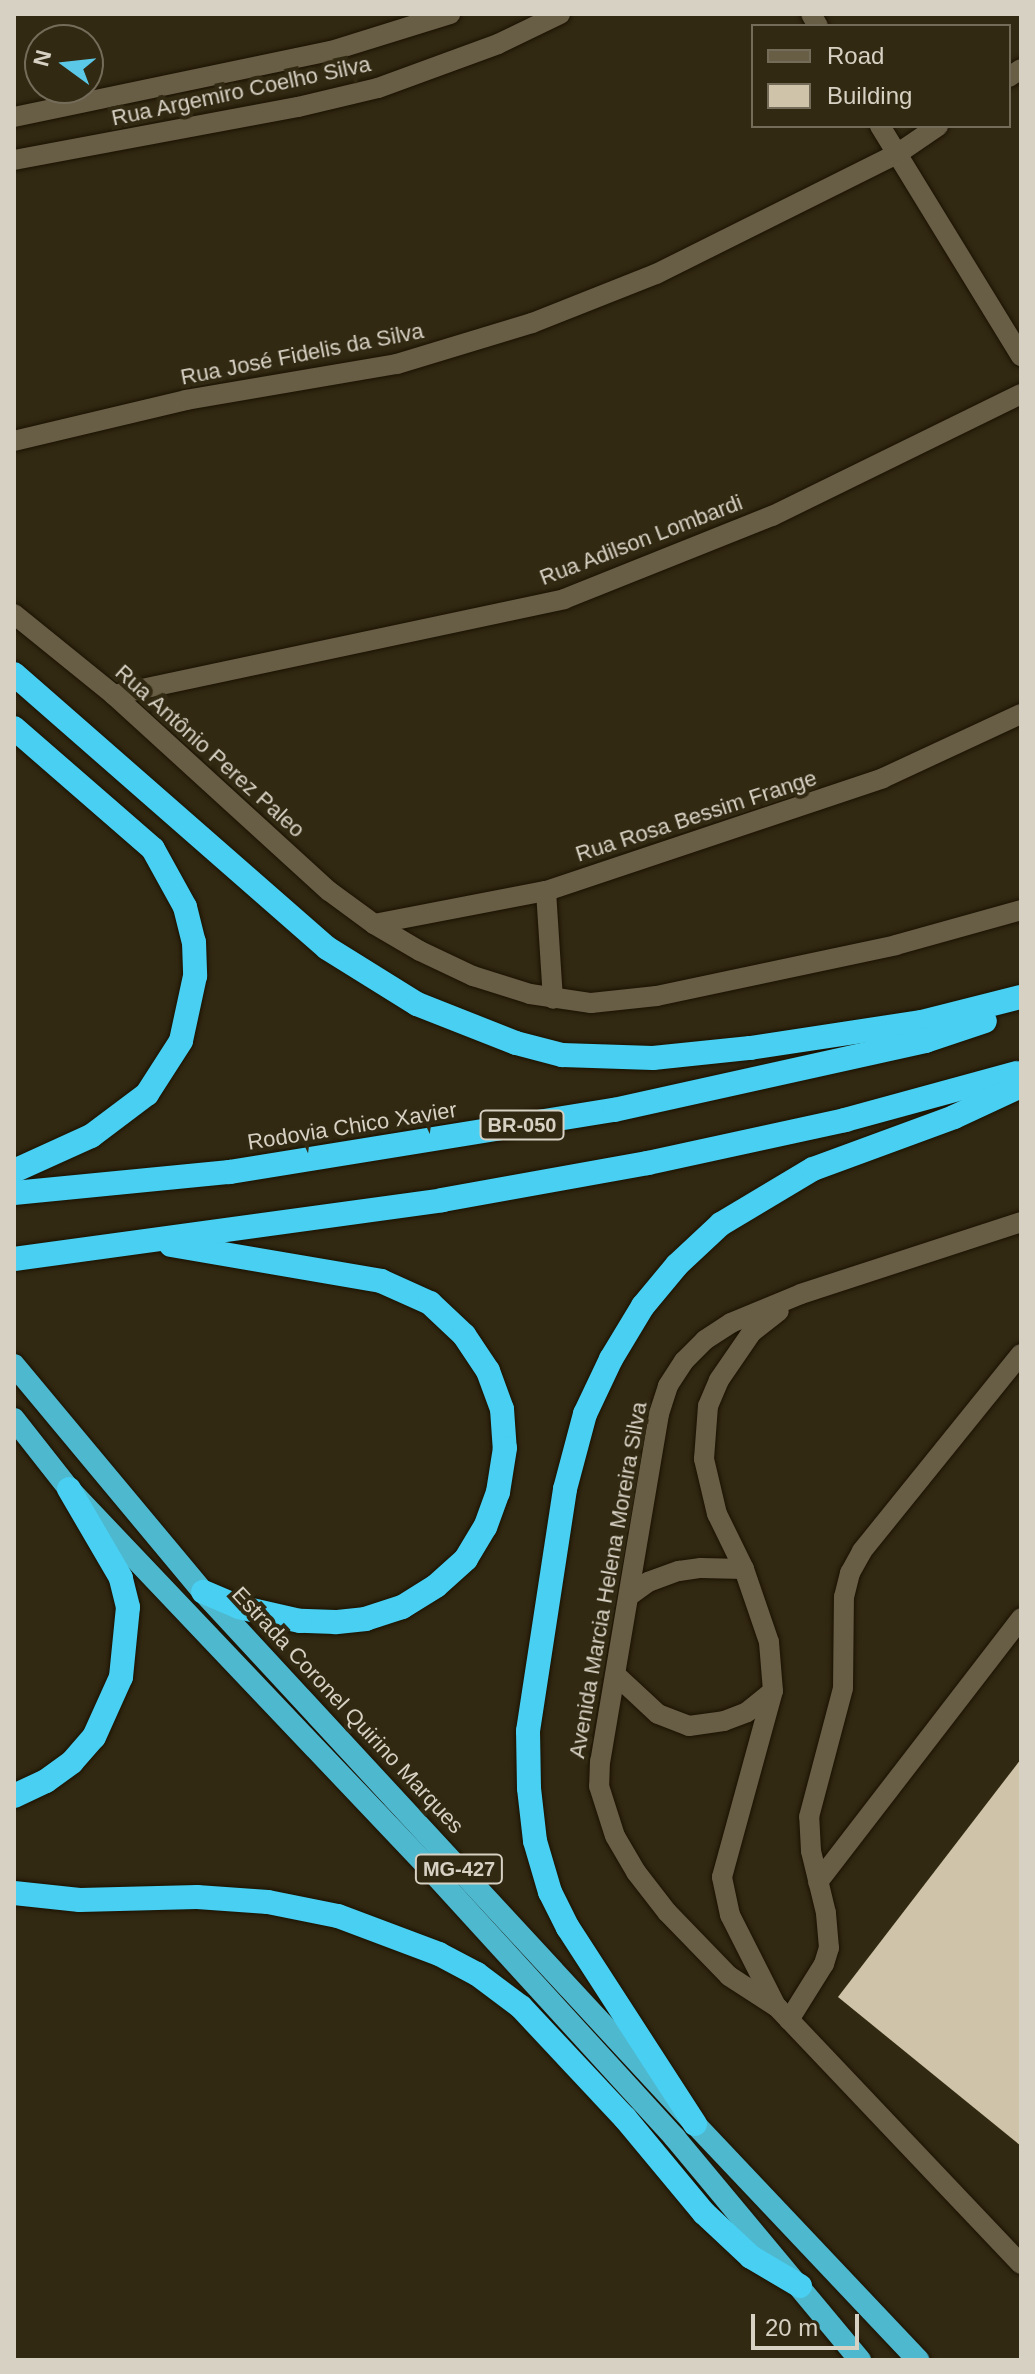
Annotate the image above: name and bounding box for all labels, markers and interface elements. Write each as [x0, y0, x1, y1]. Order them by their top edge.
north arrow [24, 24, 104, 104]
legend [751, 24, 1011, 128]
text: Road [827, 42, 884, 69]
text: N [28, 47, 56, 69]
street label: Rua Argemiro Coelho Silva [108, 51, 374, 131]
text: Building [827, 82, 912, 109]
street label: Rua José Fidelis da Silva [178, 317, 426, 391]
street label: Rua Adilson Lombardi [535, 489, 747, 591]
street label: Rua Antônio Perez Paleo [109, 659, 311, 843]
street label: Rua Rosa Bessim Frange [572, 765, 820, 867]
street label: Rodovia Chico Xavier [245, 1096, 459, 1156]
road number: BR-050 [478, 1109, 566, 1141]
street label: Avenida Marcia Helena Moreira Silva [564, 1400, 652, 1760]
street label: Estrada Coronel Quirino Marques [227, 1581, 469, 1839]
road number: MG-427 [413, 1853, 505, 1885]
scale bar [755, 2298, 863, 2348]
text: 20 m [765, 2314, 818, 2341]

